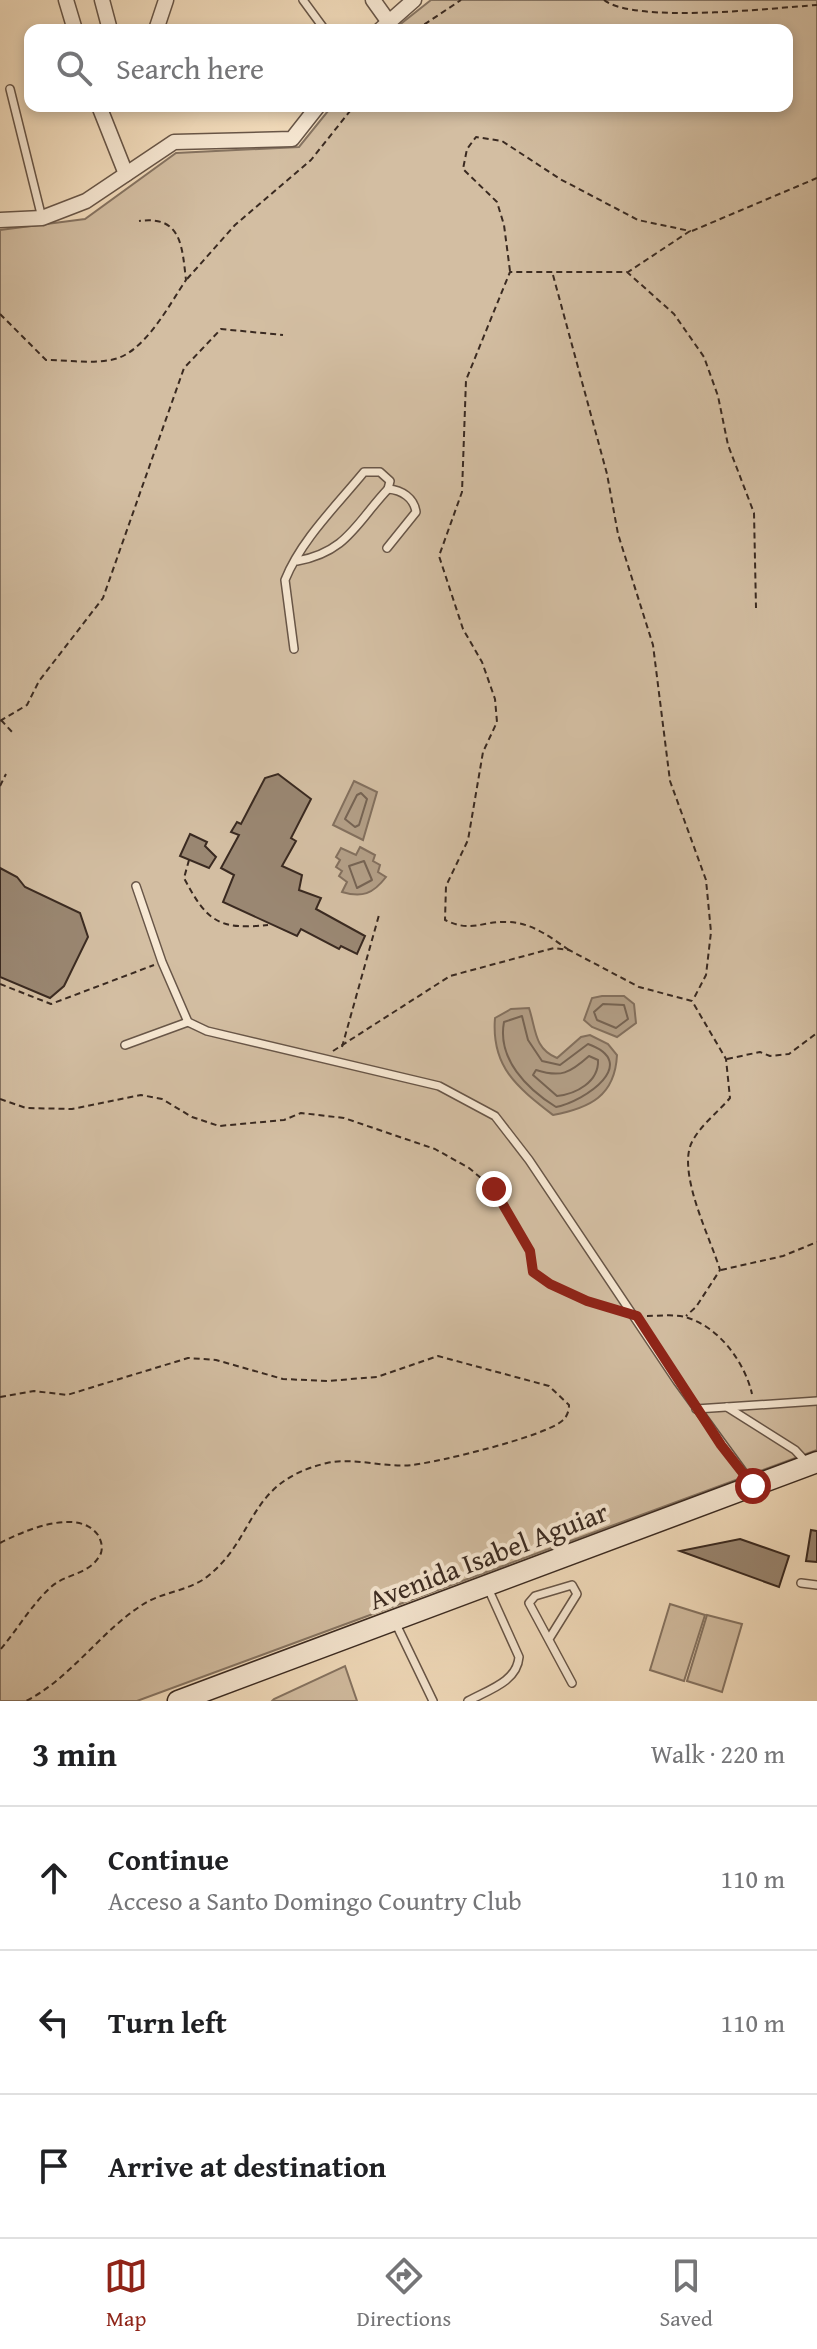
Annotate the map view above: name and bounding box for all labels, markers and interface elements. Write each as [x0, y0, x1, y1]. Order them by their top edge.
search box [24, 24, 793, 112]
icon: search [52, 46, 96, 90]
text: Search here [116, 46, 264, 90]
route end [476, 1171, 512, 1207]
route start [735, 1468, 771, 1504]
street label: Avenida Isabel Aguiar [362, 1490, 614, 1620]
text: 3 min [32, 1729, 117, 1778]
text: Walk · 220 m [651, 1734, 785, 1773]
text: Continue [108, 1837, 229, 1881]
icon: ahead [32, 1856, 76, 1900]
text: 110 m [720, 1859, 785, 1898]
text: Acceso a Santo Domingo Country Club [108, 1881, 522, 1920]
icon: left [32, 2000, 76, 2044]
text: Turn left [108, 2000, 227, 2044]
text: 110 m [720, 2003, 785, 2042]
icon: arrive [32, 2144, 76, 2188]
text: Arrive at destination [108, 2144, 386, 2188]
tab: Map [104, 2254, 148, 2334]
tab: Directions [357, 2254, 451, 2334]
tab: Saved [660, 2254, 713, 2334]

